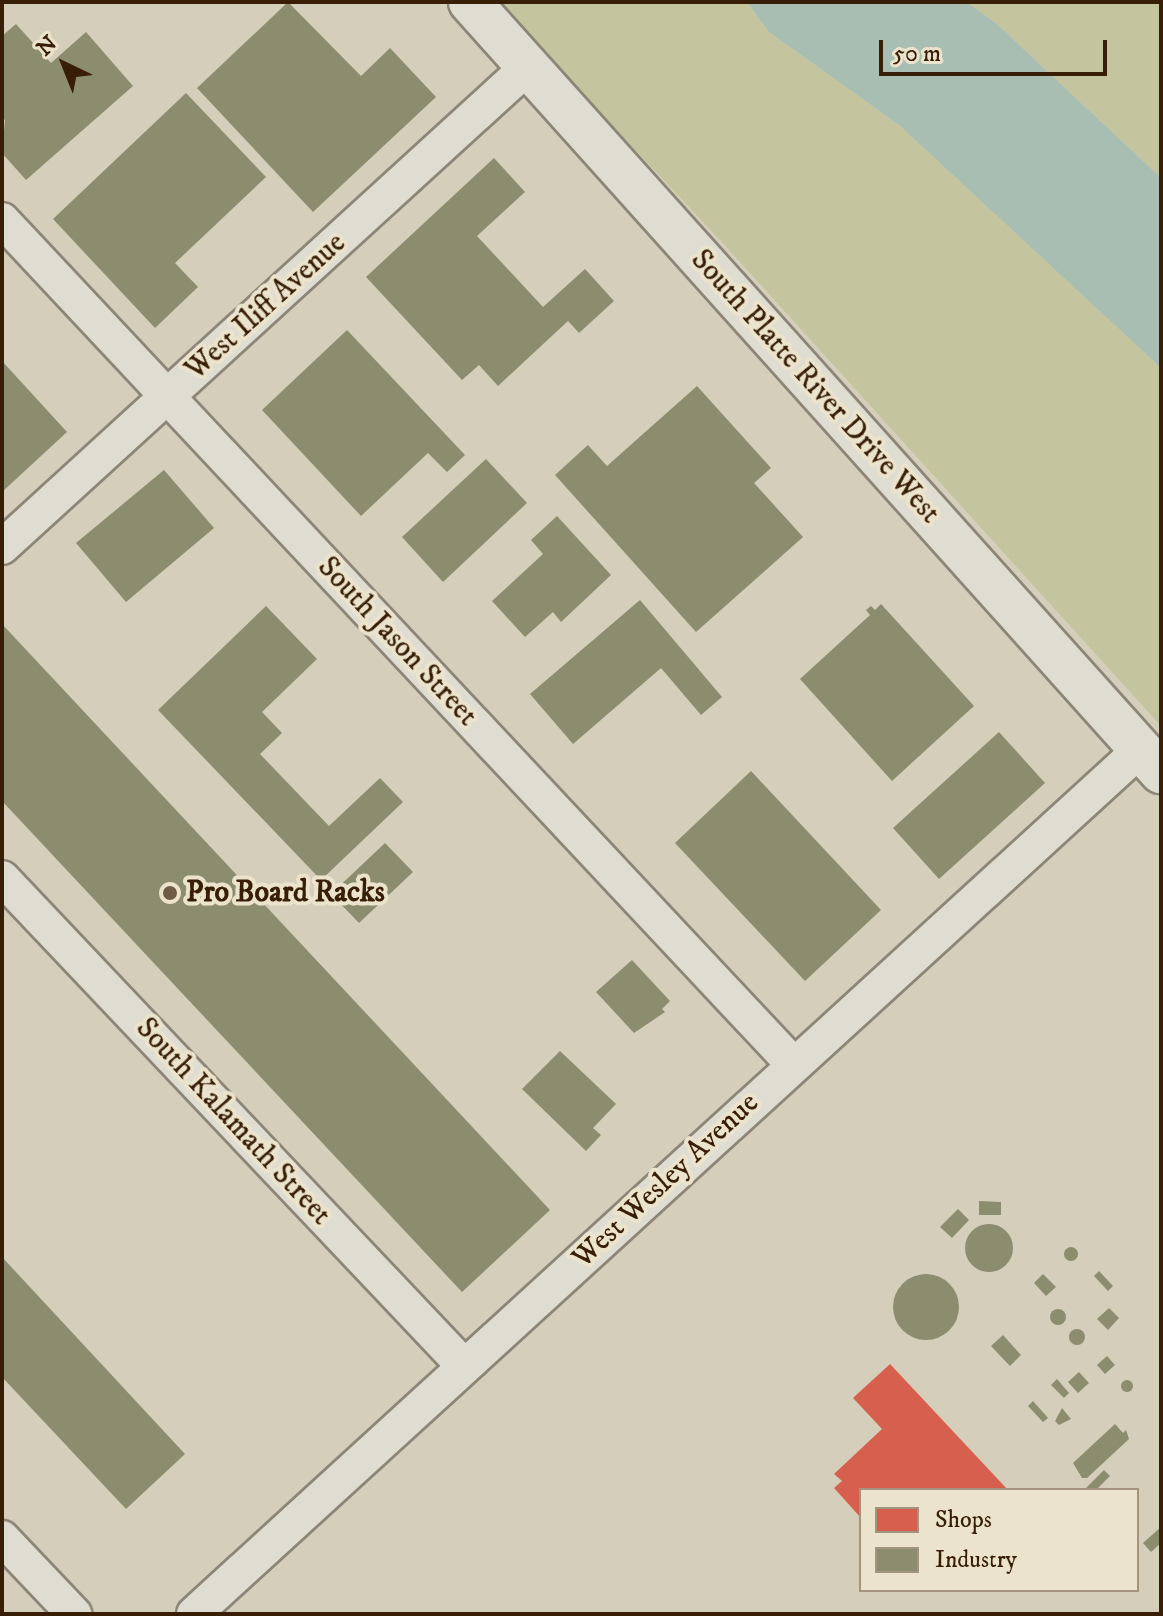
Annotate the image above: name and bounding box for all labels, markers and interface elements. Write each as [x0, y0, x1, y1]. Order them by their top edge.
north arrow [24, 24, 104, 104]
scale bar [883, 24, 1111, 74]
text: N [31, 30, 63, 62]
text: 50 m [893, 39, 941, 69]
street label: West Iliff Avenue [178, 226, 354, 388]
street label: South Platte River Drive West [683, 243, 947, 531]
street label: South Jason Street [309, 550, 485, 734]
place label: Pro Board Racks [186, 875, 385, 911]
marker: Pro Board Racks [161, 884, 179, 902]
street label: South Kalamath Street [128, 1011, 338, 1233]
street label: West Wesley Avenue [565, 1085, 767, 1277]
legend [859, 1488, 1139, 1592]
text: Shops [935, 1505, 992, 1535]
text: Industry [935, 1545, 1017, 1575]

